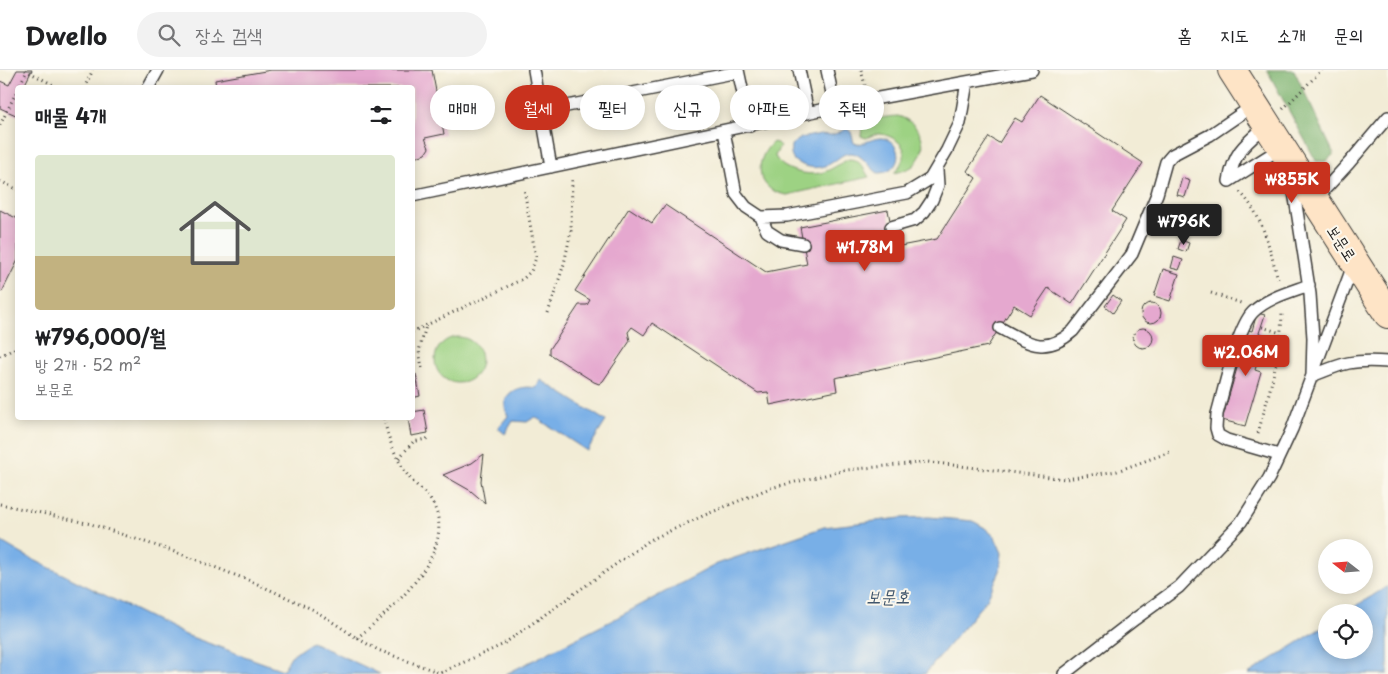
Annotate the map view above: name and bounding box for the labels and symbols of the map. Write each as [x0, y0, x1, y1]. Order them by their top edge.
pin: ₩855K [1257, 162, 1327, 204]
pin: ₩796K [1149, 204, 1219, 246]
street label: 보문로 [1322, 220, 1363, 265]
pin: ₩1.78M [824, 230, 906, 272]
pin: ₩2.06M [1205, 334, 1287, 377]
north arrow [1318, 539, 1372, 594]
water label: 보문호 [866, 582, 910, 609]

